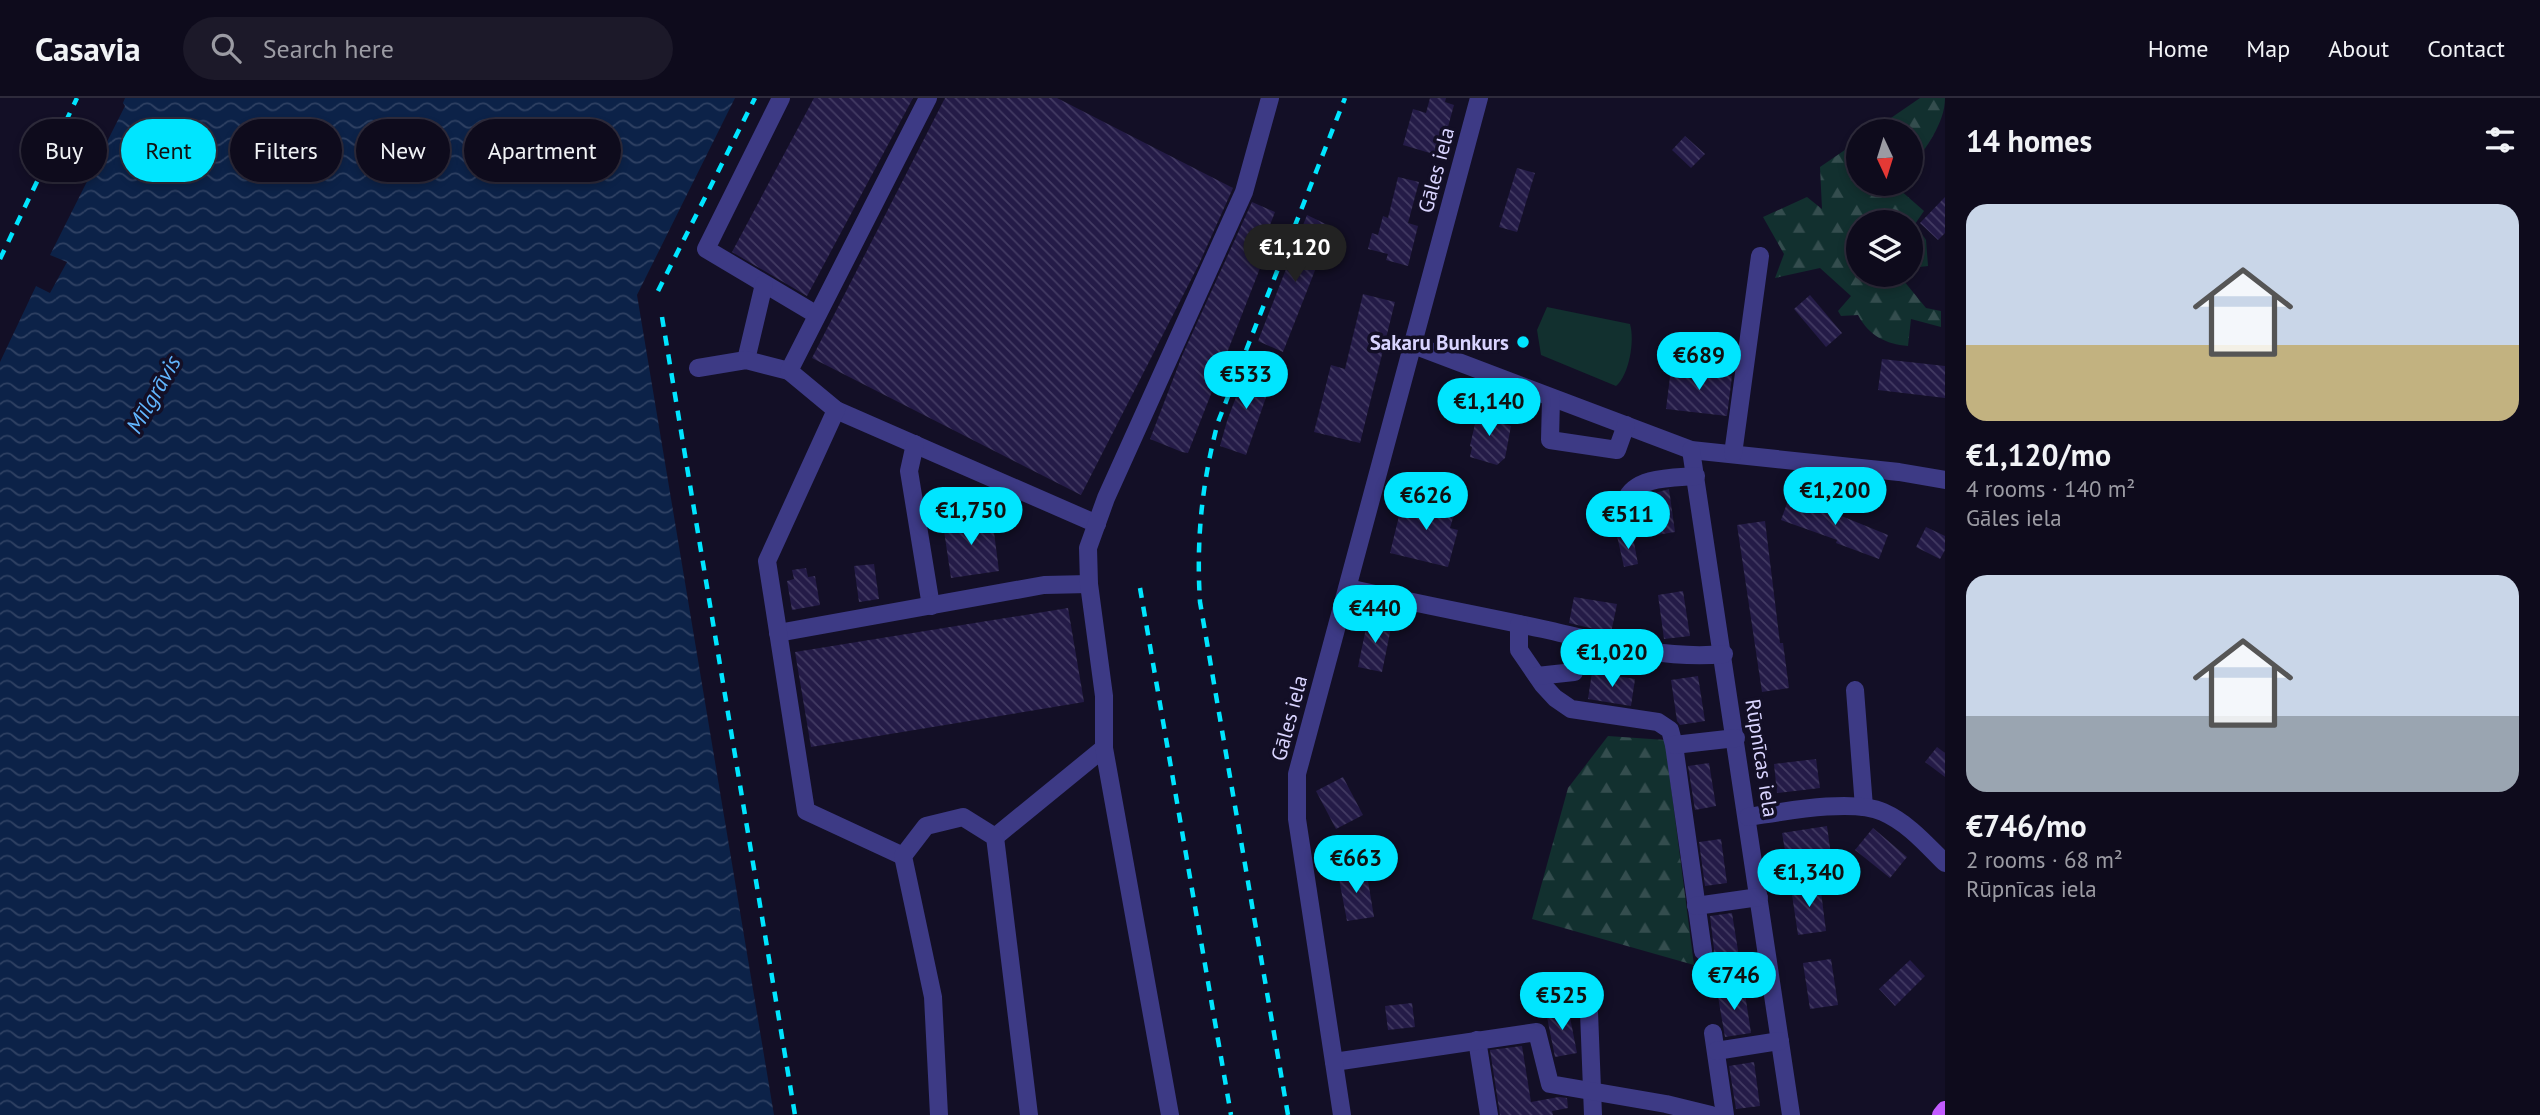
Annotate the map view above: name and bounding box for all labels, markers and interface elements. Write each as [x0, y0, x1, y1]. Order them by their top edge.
search box [183, 17, 673, 80]
text: Casavia [35, 27, 141, 70]
icon: search [207, 29, 245, 67]
text: Search here [263, 32, 394, 65]
text: Home [2148, 33, 2208, 64]
text: Map [2246, 33, 2290, 64]
text: About [2328, 33, 2389, 64]
text: Contact [2427, 33, 2505, 64]
chip: Buy [21, 119, 107, 182]
chip: Rent [121, 119, 216, 182]
chip: Filters [230, 119, 342, 182]
chip: New [356, 119, 450, 182]
chip: Apartment [464, 119, 621, 182]
north arrow [1846, 119, 1923, 196]
map controls [1846, 119, 1923, 287]
text: 14 homes [1966, 121, 2092, 160]
icon: filters [2481, 121, 2519, 159]
street label: Gāles iela [1412, 124, 1460, 216]
button: layers [1846, 210, 1923, 287]
pin: €1,120 [1238, 225, 1352, 284]
text: €1,120 [1259, 232, 1331, 261]
icon: home [2180, 249, 2306, 375]
place label: Sakaru Bunkurs [1370, 329, 1509, 356]
pin: €689 [1658, 332, 1740, 392]
marker: Sakaru Bunkurs [1515, 334, 1531, 350]
text: €689 [1673, 340, 1725, 369]
water label: Mīlgrāvis [119, 349, 187, 438]
pin: €533 [1205, 352, 1287, 411]
text: €533 [1220, 359, 1272, 388]
pin: €1,140 [1432, 378, 1546, 438]
text: €1,140 [1453, 386, 1525, 415]
text: €1,120/mo [1966, 435, 2111, 474]
pin: €1,200 [1778, 468, 1892, 527]
pin: €626 [1385, 472, 1467, 532]
text: 4 rooms · 140 m² [1966, 474, 2135, 503]
text: €1,200 [1799, 475, 1871, 504]
text: €626 [1400, 480, 1452, 509]
pin: €1,750 [914, 488, 1028, 547]
pin: €511 [1587, 491, 1669, 551]
text: €1,750 [935, 495, 1007, 524]
text: €511 [1602, 499, 1654, 528]
text: Gāles iela [1966, 503, 2062, 532]
pin: €440 [1334, 586, 1416, 645]
text: €440 [1349, 593, 1401, 622]
icon: home [2180, 620, 2306, 746]
pin: €1,020 [1555, 630, 1669, 689]
text: €1,020 [1576, 637, 1648, 666]
street label: Gāles iela [1265, 672, 1313, 764]
street label: Rūpnīcas iela [1739, 697, 1785, 819]
text: €746/mo [1966, 806, 2087, 845]
pin: €663 [1315, 836, 1397, 895]
text: €663 [1330, 843, 1382, 872]
text: 2 rooms · 68 m² [1966, 845, 2123, 874]
pin: €1,340 [1752, 850, 1866, 909]
text: €1,340 [1773, 857, 1845, 886]
text: Rūpnīcas iela [1966, 874, 2097, 903]
pin: €746 [1693, 953, 1775, 1012]
text: €746 [1708, 960, 1760, 989]
pin: €525 [1521, 972, 1603, 1032]
text: €525 [1536, 980, 1588, 1009]

